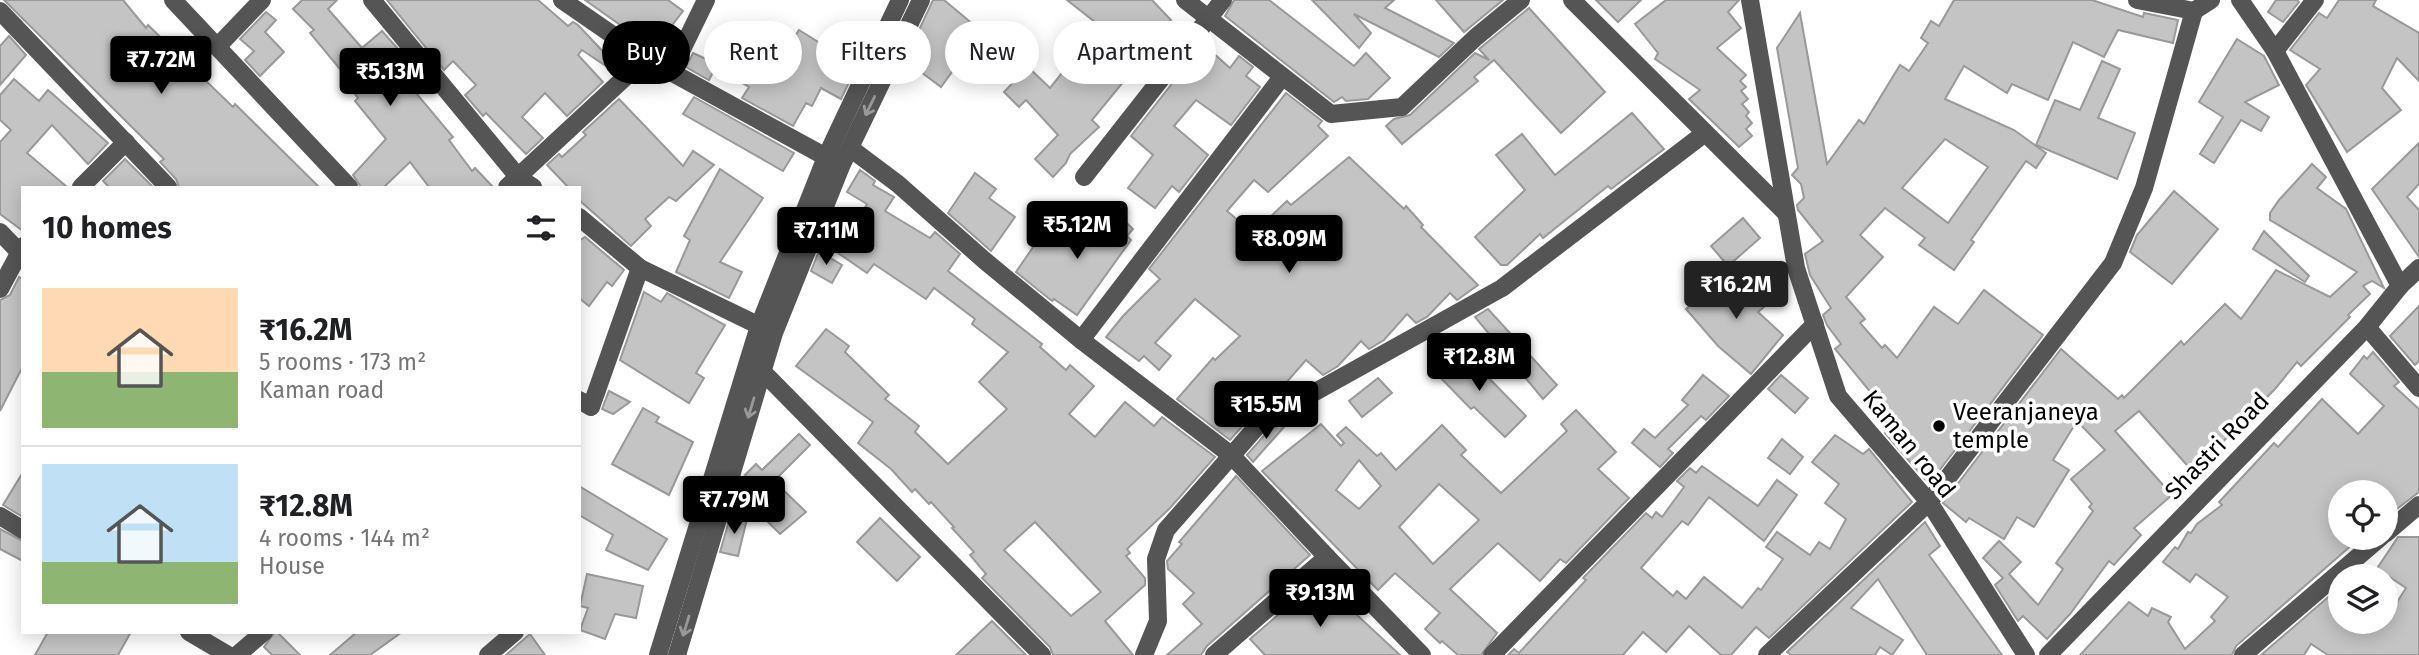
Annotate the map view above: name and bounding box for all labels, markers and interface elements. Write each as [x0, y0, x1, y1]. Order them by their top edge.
chip: Buy [602, 21, 690, 84]
chip: Rent [704, 21, 802, 84]
chip: Filters [816, 21, 931, 84]
chip: New [945, 21, 1039, 84]
chip: Apartment [1053, 21, 1216, 84]
pin: ₹7.72M [104, 36, 218, 96]
text: ₹7.72M [126, 45, 196, 73]
pin: ₹5.13M [333, 48, 447, 108]
text: ₹5.13M [356, 57, 424, 85]
one-way arrow [863, 95, 876, 116]
pin: ₹5.12M [1020, 202, 1134, 261]
pin: ₹7.11M [769, 208, 883, 267]
icon: filters [522, 209, 560, 247]
text: 10 homes [42, 210, 172, 246]
text: ₹5.12M [1043, 210, 1111, 238]
text: ₹7.11M [793, 216, 859, 244]
pin: ₹8.09M [1232, 216, 1346, 275]
text: ₹8.09M [1252, 224, 1326, 252]
pin: ₹16.2M [1679, 262, 1793, 321]
text: ₹16.2M [1700, 270, 1772, 298]
text: ₹16.2M [259, 312, 352, 348]
icon: home [98, 316, 182, 400]
pin: ₹12.8M [1422, 334, 1536, 393]
text: ₹12.8M [1443, 342, 1515, 370]
text: 5 rooms · 173 m² [259, 348, 426, 376]
text: Kaman road [259, 376, 384, 404]
pin: ₹15.5M [1209, 382, 1323, 441]
street label: Kaman road [1857, 384, 1961, 504]
street label: Shastri Road [2159, 387, 2275, 505]
text: ₹15.5M [1230, 390, 1302, 418]
one-way arrow [744, 397, 757, 419]
place label: Veeranjaneya temple [1953, 398, 2099, 454]
marker: Veeranjaneya temple [1931, 418, 1947, 434]
pin: ₹7.79M [677, 476, 791, 536]
map controls [2328, 480, 2398, 634]
button: locate [2328, 480, 2398, 550]
text: ₹7.79M [699, 485, 769, 513]
text: ₹12.8M [259, 488, 353, 524]
icon: home [98, 492, 182, 576]
text: 4 rooms · 144 m² [259, 524, 430, 552]
text: House [259, 552, 325, 580]
button: layers [2328, 564, 2398, 634]
pin: ₹9.13M [1263, 570, 1377, 629]
text: ₹9.13M [1285, 578, 1355, 606]
one-way arrow [678, 615, 691, 637]

